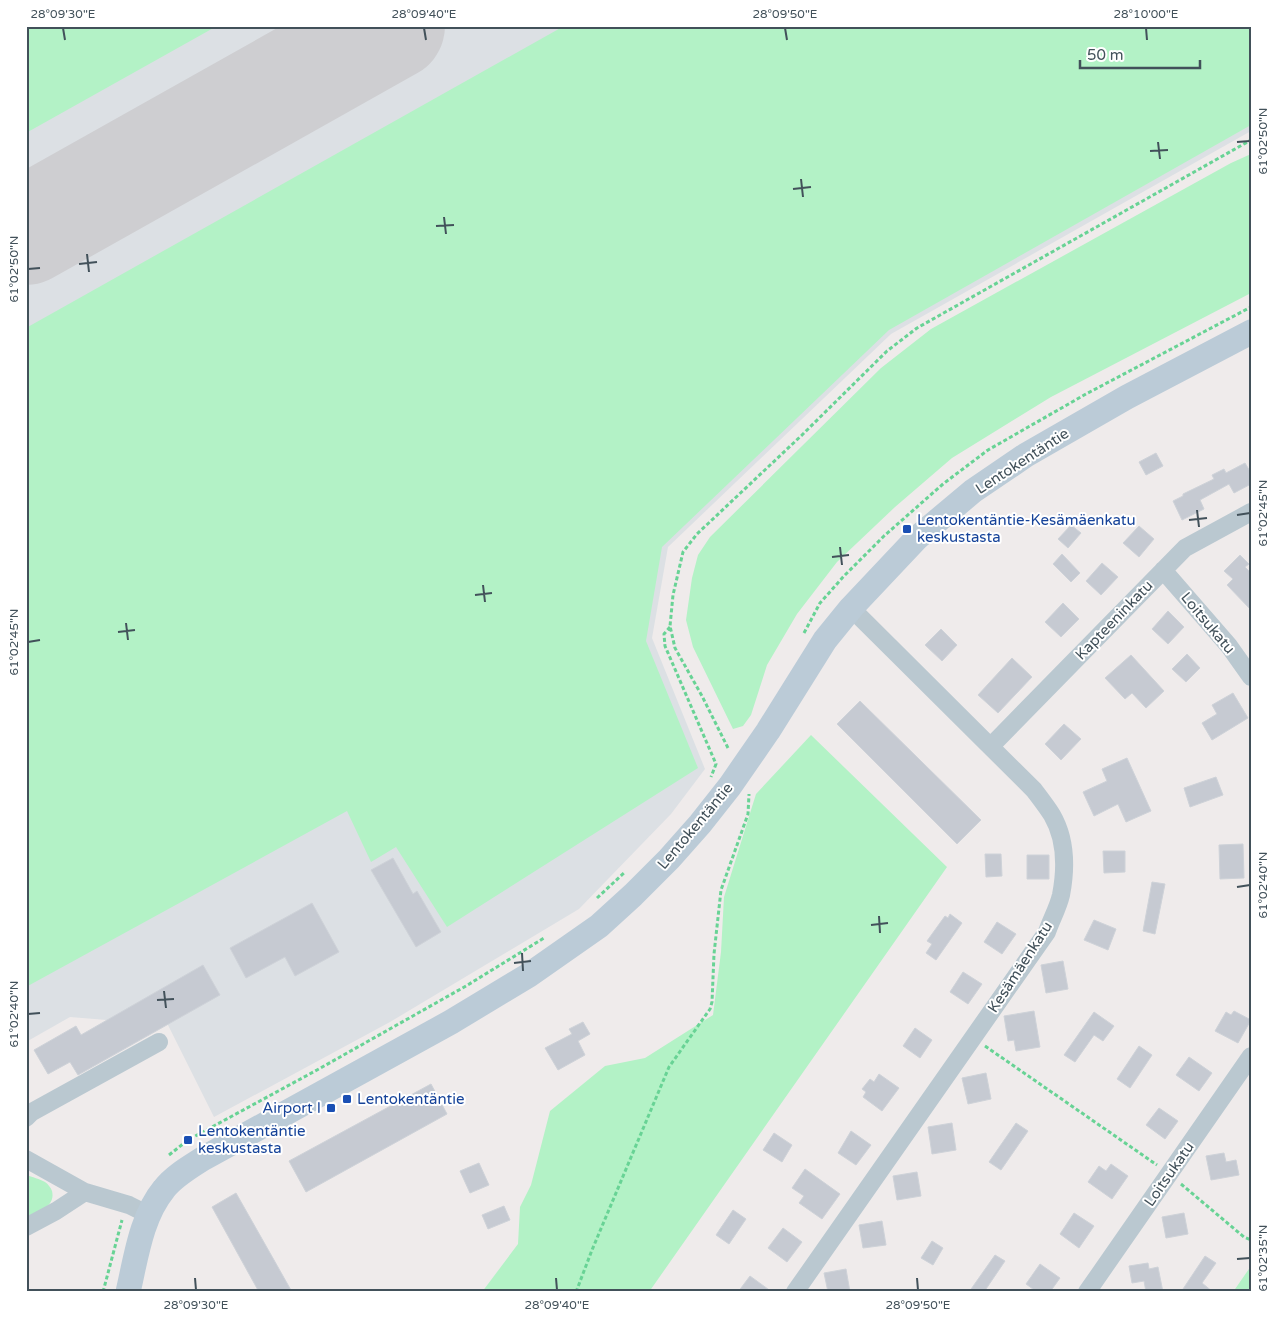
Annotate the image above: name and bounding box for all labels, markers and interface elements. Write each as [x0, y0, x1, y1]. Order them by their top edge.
text: 28°09'30"E [30, 7, 96, 21]
text: 28°09'40"E [391, 7, 457, 21]
text: 28°09'50"E [752, 7, 818, 21]
text: 28°10'00"E [1113, 7, 1179, 21]
scale bar [1080, 38, 1200, 70]
text: 50 m [1087, 46, 1124, 64]
text: 61°02'50"N [1256, 108, 1270, 175]
text: 61°02'50"N [7, 236, 21, 303]
street label: Lentokentäntie [972, 424, 1072, 498]
text: 61°02'45"N [1256, 480, 1270, 547]
place label: Lentokentäntie-Kesämäenkatu keskustasta [917, 511, 1136, 546]
marker: Lentokentäntie-Kesämäenkatu keskustasta [901, 523, 913, 535]
street label: Kapteeninkatu [1072, 576, 1156, 664]
street label: Loitsukatu [1177, 589, 1239, 657]
text: 61°02'45"N [7, 609, 21, 676]
street label: Lentokentäntie [654, 779, 736, 873]
text: 61°02'40"N [1256, 852, 1270, 919]
street label: Kesämäenkatu [984, 918, 1056, 1016]
text: 61°02'40"N [7, 981, 21, 1048]
place label: Lentokentäntie [357, 1090, 464, 1108]
marker: Lentokentäntie [341, 1093, 353, 1105]
place label: Airport I [262, 1099, 321, 1117]
marker: Airport I [325, 1102, 337, 1114]
place label: Lentokentäntie keskustasta [198, 1122, 305, 1157]
marker: Lentokentäntie keskustasta [182, 1134, 194, 1146]
street label: Loitsukatu [1140, 1138, 1198, 1210]
text: 61°02'35"N [1256, 1225, 1270, 1292]
text: 28°09'30"E [163, 1298, 229, 1312]
text: 28°09'40"E [524, 1298, 590, 1312]
text: 28°09'50"E [885, 1298, 951, 1312]

